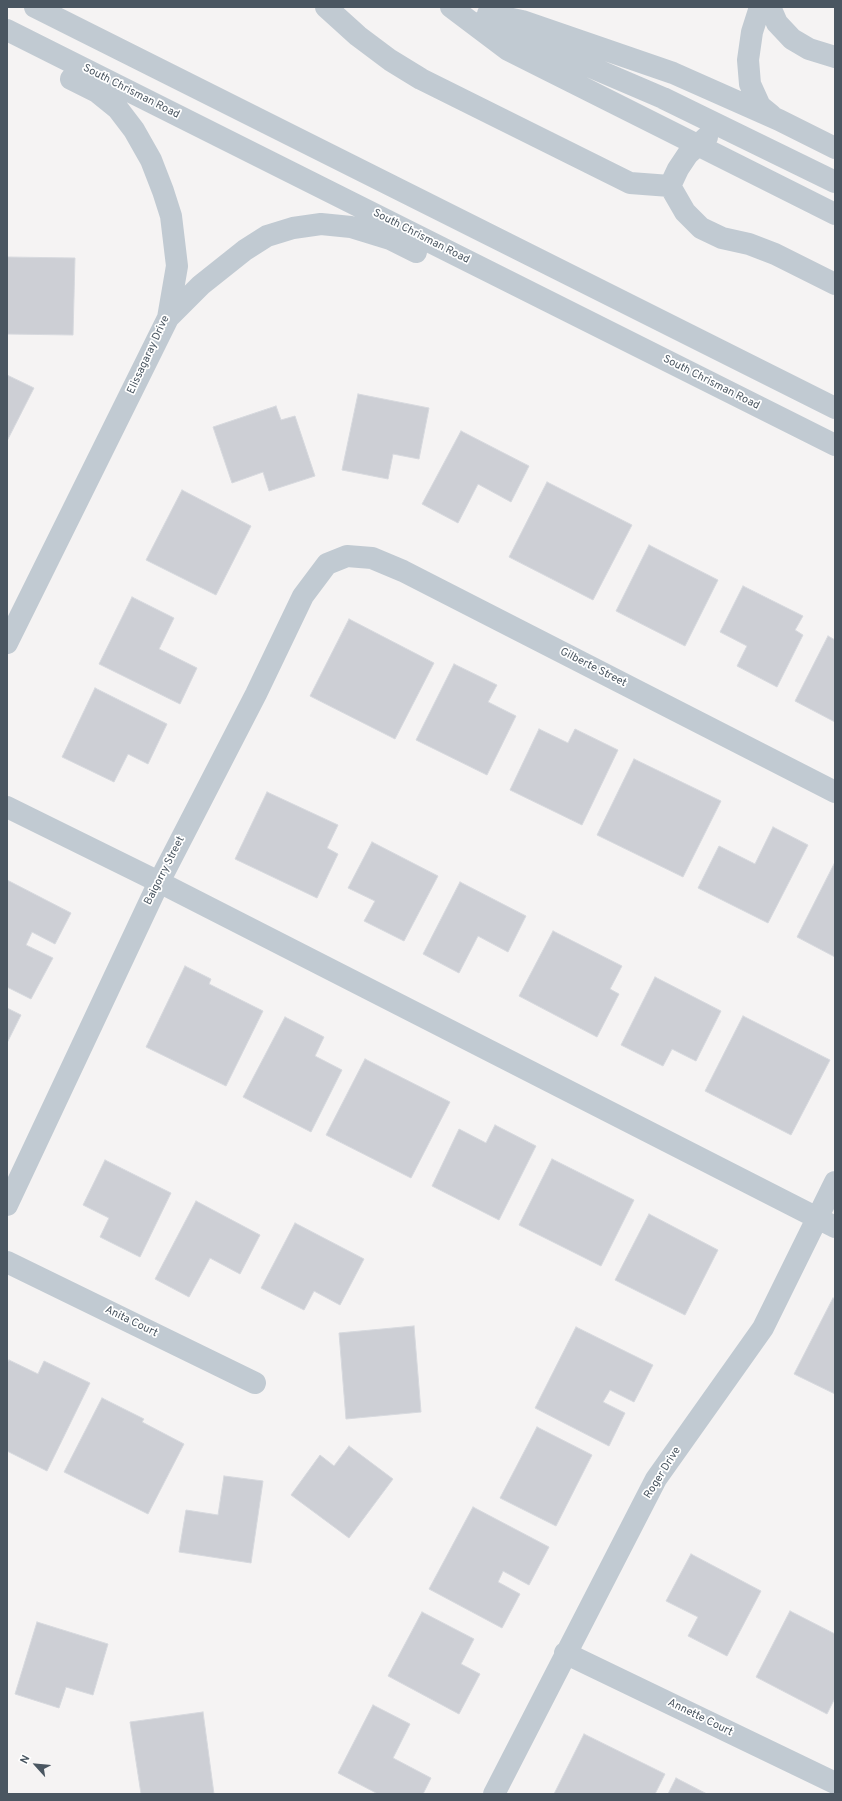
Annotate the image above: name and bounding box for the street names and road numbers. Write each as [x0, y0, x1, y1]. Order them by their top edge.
street label: South Chrisman Road [81, 62, 181, 122]
street label: South Chrisman Road [371, 207, 471, 267]
street label: Elissagaray Drive [125, 314, 173, 396]
street label: South Chrisman Road [661, 353, 761, 413]
street label: Gilberte Street [558, 646, 628, 690]
street label: Baigorry Street [142, 834, 188, 908]
street label: Anita Court [102, 1304, 160, 1340]
street label: Roger Drive [642, 1445, 684, 1501]
street label: Annette Court [665, 1697, 735, 1739]

